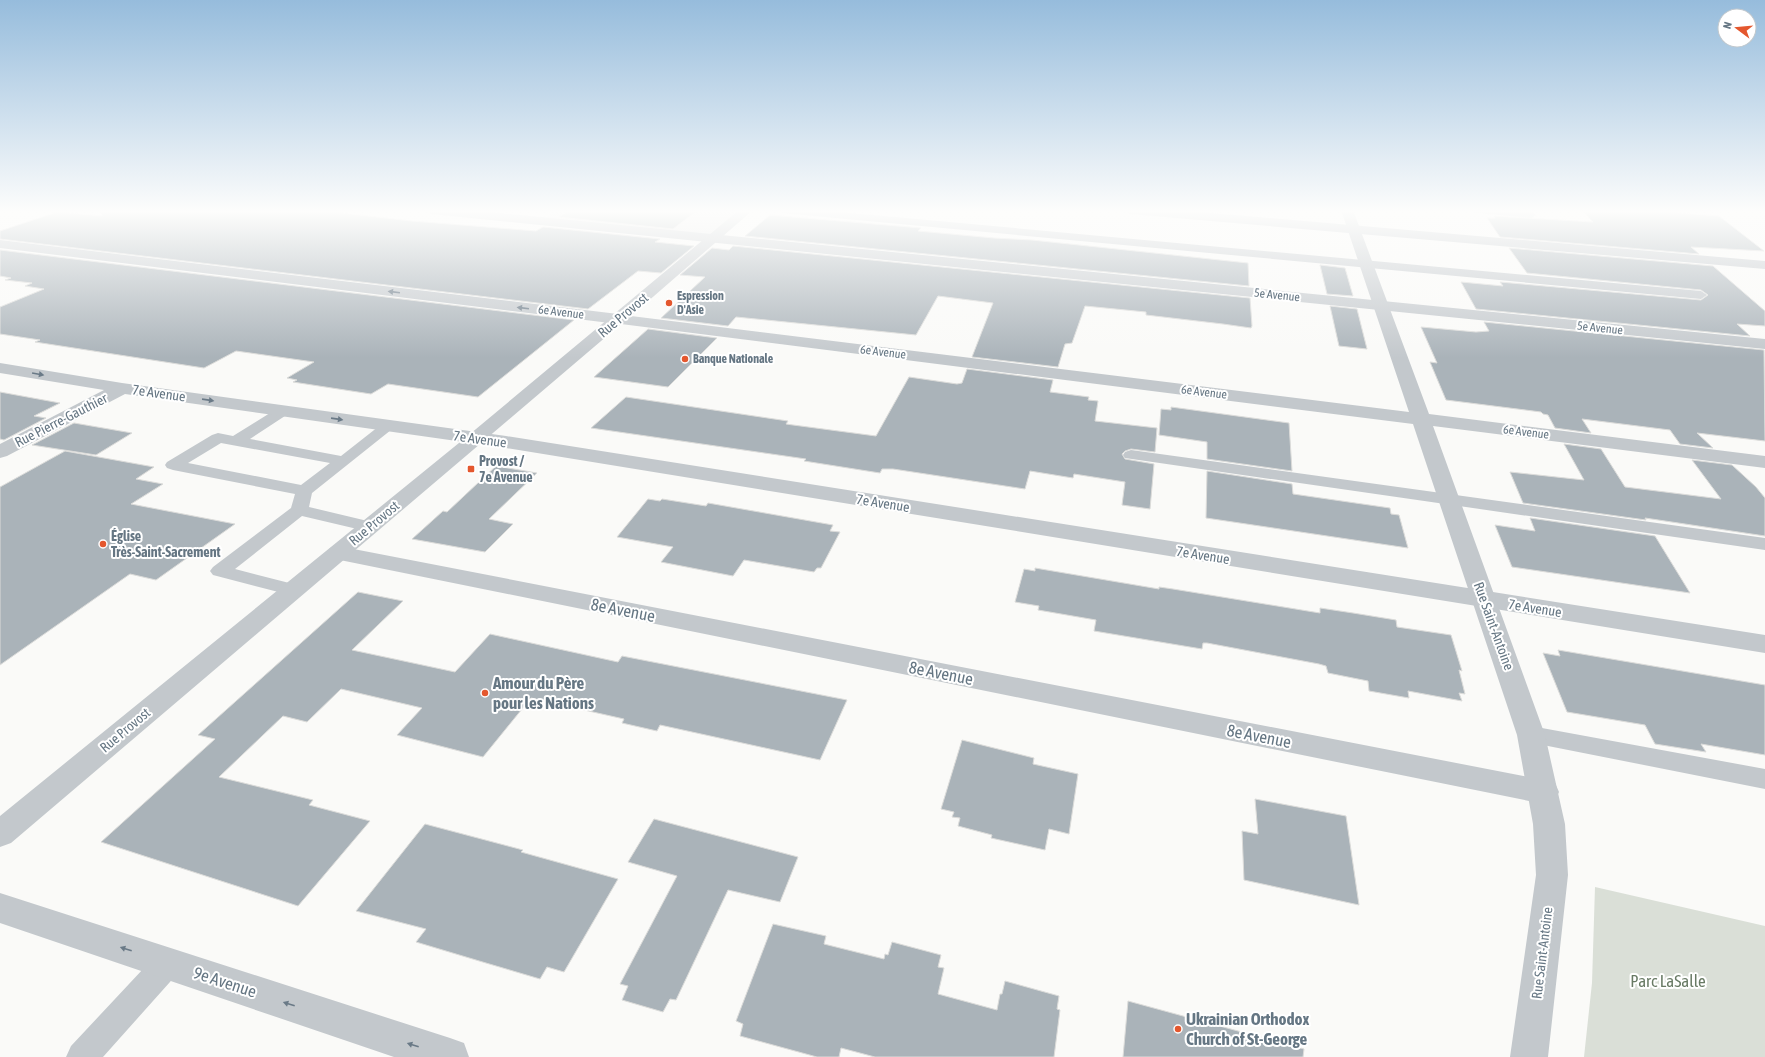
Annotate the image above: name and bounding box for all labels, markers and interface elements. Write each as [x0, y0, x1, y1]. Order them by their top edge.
north arrow [1717, 8, 1757, 48]
text: N [1721, 20, 1734, 30]
street label: 5e Avenue [1253, 286, 1301, 304]
one-way arrow [388, 289, 400, 295]
street label: Rue Provost [595, 289, 651, 341]
place label: Espression D'Asie [677, 289, 724, 317]
marker: Espression D'Asie [664, 298, 674, 308]
street label: 6e Avenue [537, 302, 585, 322]
one-way arrow [517, 304, 530, 311]
street label: 5e Avenue [1576, 319, 1624, 337]
street label: 6e Avenue [859, 342, 907, 362]
place label: Banque Nationale [693, 352, 774, 366]
marker: Banque Nationale [680, 354, 690, 364]
one-way arrow [32, 371, 45, 377]
street label: 7e Avenue [131, 381, 187, 405]
street label: 6e Avenue [1180, 382, 1228, 402]
street label: Rue Pierre-Gauthier [12, 389, 111, 450]
one-way arrow [202, 397, 214, 403]
one-way arrow [331, 416, 343, 422]
street label: 6e Avenue [1502, 422, 1550, 442]
street label: 7e Avenue [452, 427, 508, 451]
place label: Provost / 7e Avenue [479, 453, 533, 485]
marker: Provost / 7e Avenue [466, 464, 476, 474]
street label: 7e Avenue [855, 491, 911, 515]
street label: Rue Provost [346, 497, 402, 549]
place label: Église Très-Saint-Sacrement [111, 528, 220, 560]
marker: Église Très-Saint-Sacrement [98, 539, 108, 549]
street label: 7e Avenue [1175, 543, 1231, 567]
street label: Rue Saint-Antoine [1471, 580, 1517, 672]
street label: 8e Avenue [589, 594, 657, 626]
street label: 7e Avenue [1507, 596, 1563, 620]
street label: 8e Avenue [907, 657, 975, 689]
place label: Amour du Père pour les Nations [492, 673, 594, 713]
marker: Amour du Père pour les Nations [480, 688, 490, 698]
street label: Rue Provost [97, 704, 153, 756]
street label: 8e Avenue [1225, 720, 1293, 752]
street label: Rue Saint-Antoine [1528, 906, 1556, 1000]
one-way arrow [120, 946, 132, 952]
street label: 9e Avenue [191, 962, 259, 1002]
park label: Parc LaSalle [1630, 971, 1706, 991]
one-way arrow [283, 1000, 295, 1006]
place label: Ukrainian Orthodox Church of St-George [1186, 1009, 1309, 1049]
marker: Ukrainian Orthodox Church of St-George [1173, 1024, 1183, 1034]
one-way arrow [406, 1041, 418, 1047]

